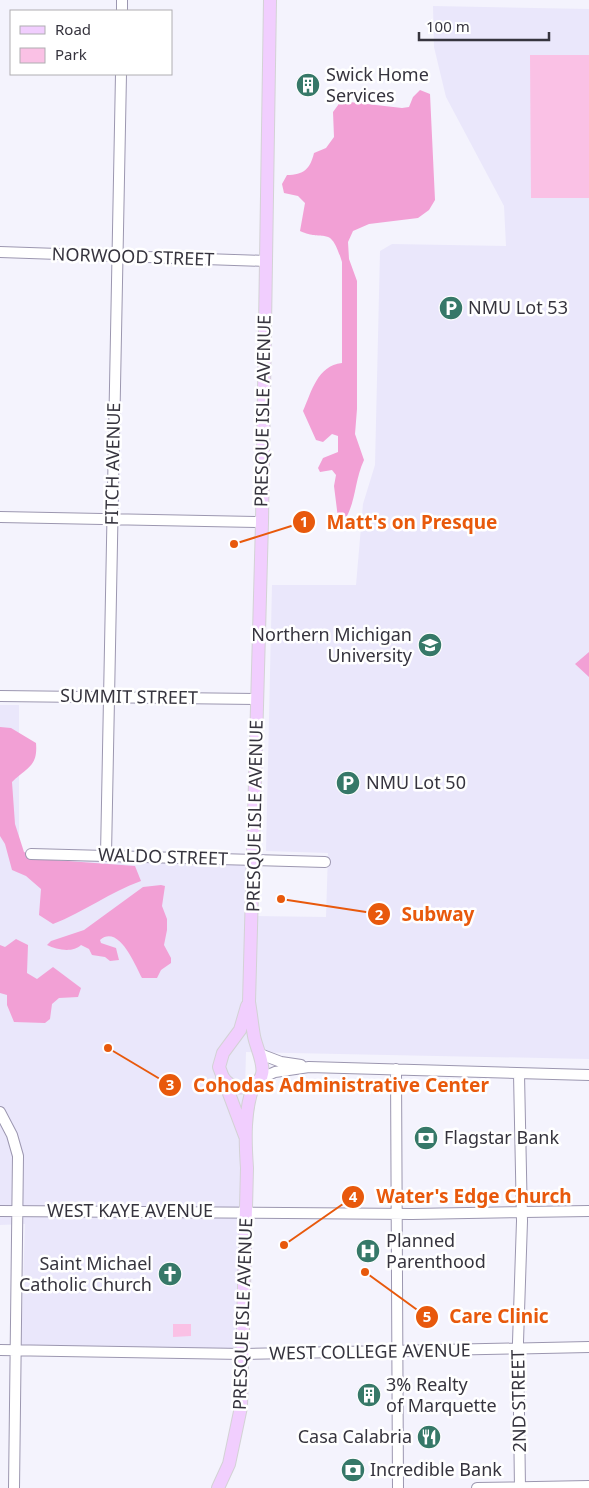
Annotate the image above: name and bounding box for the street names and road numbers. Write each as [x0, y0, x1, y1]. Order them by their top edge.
street label: NORWOOD STREET [51, 241, 215, 271]
street label: PRESQUE ISLE AVENUE [248, 315, 276, 507]
street label: FITCH AVENUE [99, 402, 125, 526]
street label: SUMMIT STREET [60, 683, 198, 709]
street label: PRESQUE ISLE AVENUE [240, 720, 268, 912]
street label: WALDO STREET [98, 842, 228, 870]
street label: WEST KAYE AVENUE [47, 1198, 213, 1222]
street label: PRESQUE ISLE AVENUE [227, 1217, 257, 1411]
street label: WEST COLLEGE AVENUE [269, 1337, 471, 1365]
street label: 2ND STREET [505, 1349, 531, 1453]

